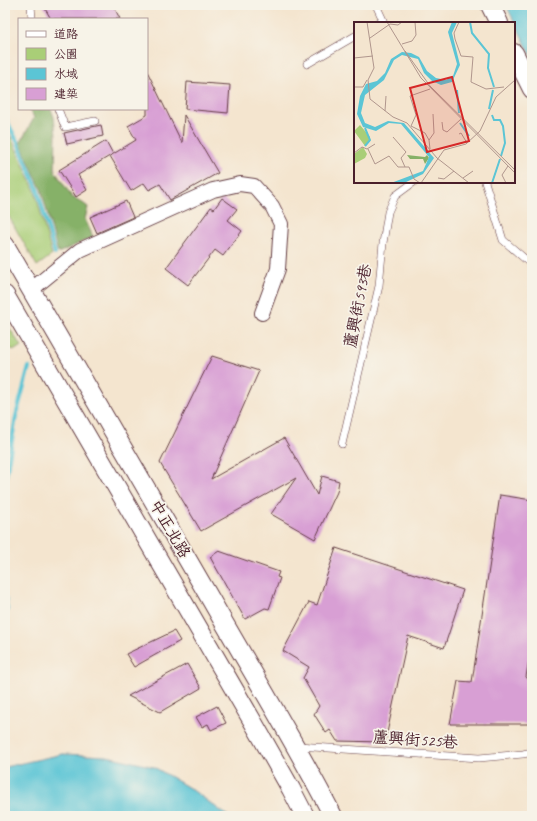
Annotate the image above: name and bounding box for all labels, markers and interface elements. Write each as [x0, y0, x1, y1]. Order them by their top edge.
legend [18, 18, 148, 110]
inset map [354, 22, 515, 183]
text: 道路 [54, 26, 78, 42]
text: 公園 [54, 46, 78, 62]
text: 水域 [54, 66, 78, 82]
text: 建築 [54, 86, 78, 102]
street label: 蘆興街593巷 [340, 262, 376, 350]
street label: 中正北路 [145, 496, 195, 562]
street label: 蘆興街525巷 [372, 727, 458, 753]

